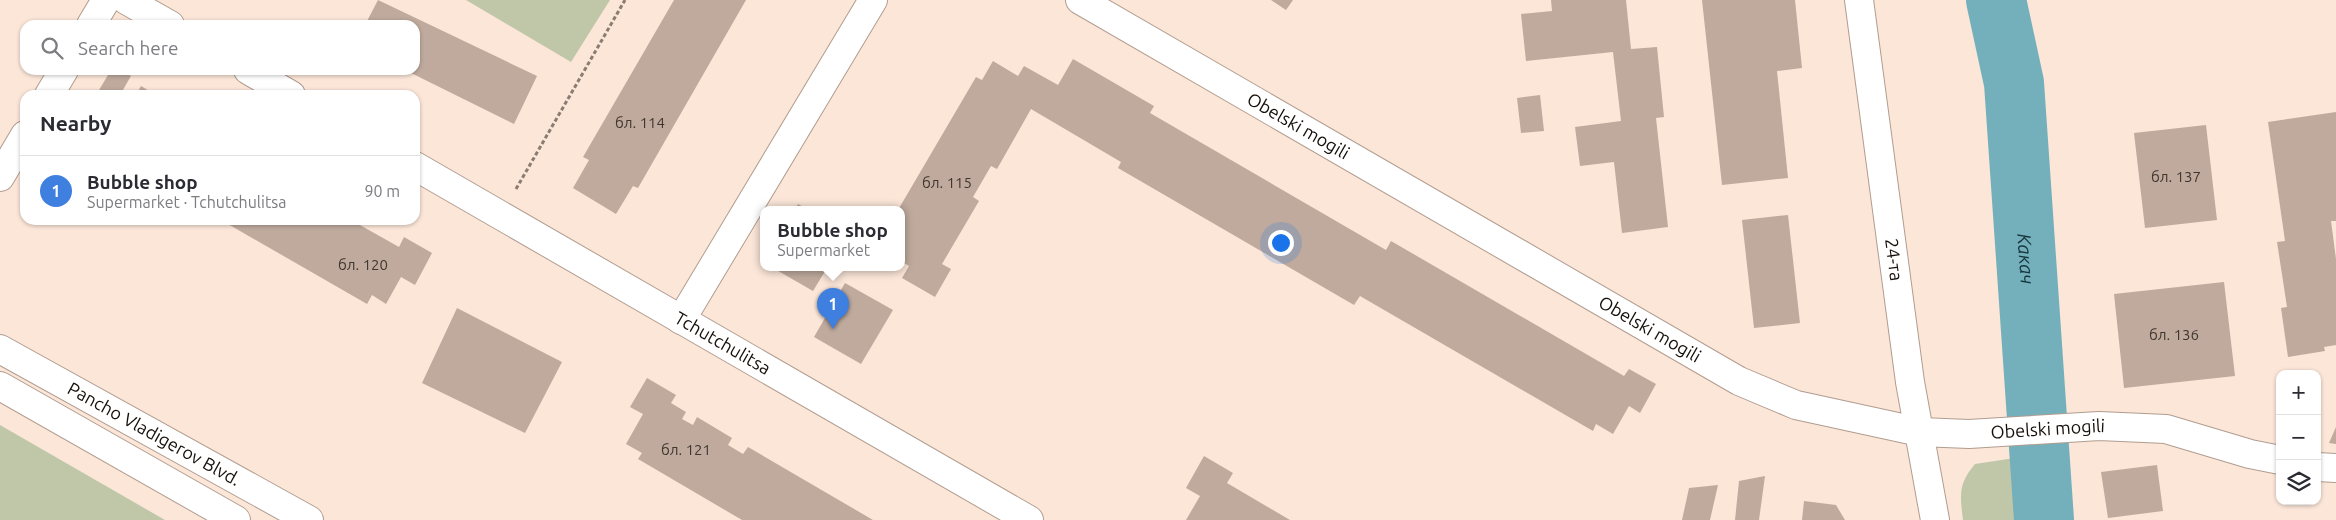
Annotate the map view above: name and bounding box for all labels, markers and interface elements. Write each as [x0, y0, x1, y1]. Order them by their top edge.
search box [20, 20, 420, 75]
icon: search [38, 34, 66, 62]
text: Search here [78, 37, 178, 59]
street label: Obelski mogili [1244, 88, 1353, 163]
text: Nearby [40, 111, 111, 135]
house number: бл. 114 [615, 114, 665, 131]
house number: бл. 137 [2151, 168, 2201, 185]
text: Bubble shop [87, 171, 198, 193]
house number: бл. 115 [922, 174, 972, 191]
text: 1 [51, 182, 61, 200]
text: 90 m [364, 182, 400, 200]
text: Supermarket · Tchutchulitsa [87, 193, 286, 211]
popup [760, 206, 905, 271]
text: Bubble shop [777, 219, 888, 241]
your location [1268, 230, 1294, 256]
water label: Какач [2013, 233, 2039, 285]
street label: 24-та [1882, 237, 1907, 282]
text: Supermarket [777, 241, 870, 259]
house number: бл. 120 [338, 256, 388, 273]
pin: 1 [817, 288, 849, 329]
street label: Obelski mogili [1596, 291, 1705, 366]
street label: Tchutchulitsa [672, 307, 775, 378]
house number: бл. 136 [2149, 326, 2199, 343]
map controls [2276, 370, 2321, 505]
button: + [2276, 370, 2321, 415]
street label: Pancho Vladigerov Blvd. [65, 378, 244, 489]
street label: Obelski mogili [1990, 415, 2105, 442]
button: − [2276, 415, 2321, 460]
house number: бл. 121 [661, 441, 711, 458]
button: layers [2276, 460, 2321, 505]

